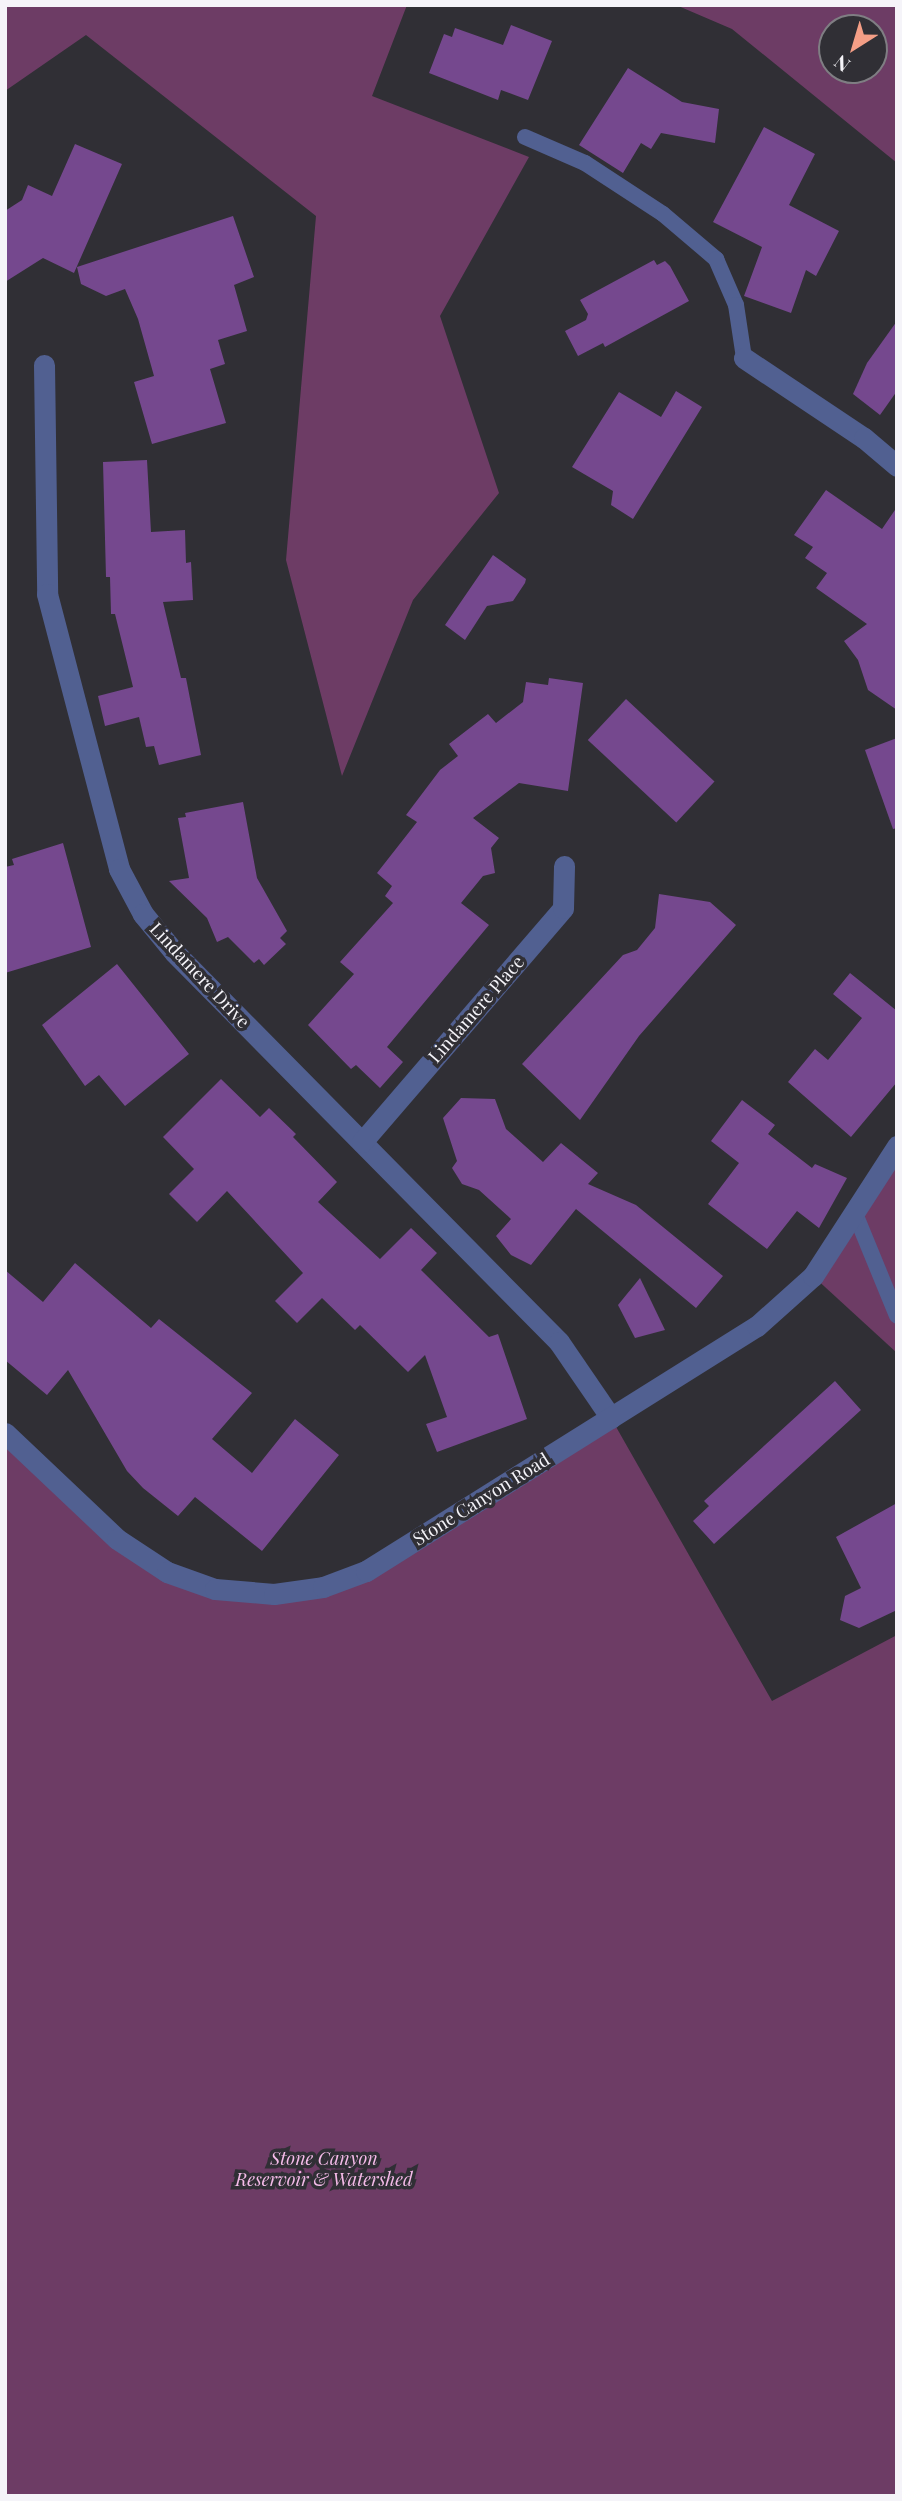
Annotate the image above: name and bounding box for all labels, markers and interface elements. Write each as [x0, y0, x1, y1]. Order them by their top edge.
north arrow [818, 14, 888, 84]
text: N [828, 50, 855, 79]
street label: Lindamere Drive [146, 918, 254, 1032]
street label: Lindamere Place [424, 951, 528, 1067]
street label: Stone Canyon Road [409, 1448, 553, 1550]
park label: Stone Canyon Reservoir & Watershed [235, 2148, 413, 2190]

